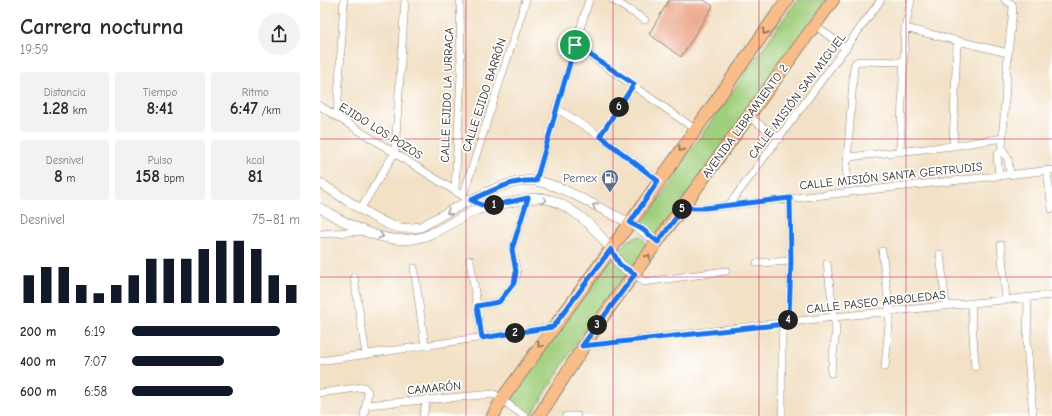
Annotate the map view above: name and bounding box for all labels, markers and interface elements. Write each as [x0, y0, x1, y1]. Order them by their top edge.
button: share [258, 13, 300, 55]
text: Carrera nocturna [20, 14, 184, 40]
street label: CALLE EJIDO LA URRACA [438, 27, 456, 163]
pin [558, 28, 592, 62]
one-way arrow [762, 28, 770, 35]
street label: CALLE MISIÓN SAN MIGUEL [745, 31, 849, 161]
icon: arrive [564, 34, 586, 56]
street label: CALLE EJIDO BARRÓN [459, 36, 509, 154]
text: 19:59 [20, 42, 48, 57]
street label: AVENIDA LIBRAMIENTO 2 [699, 61, 791, 181]
text: Distancia [44, 86, 86, 99]
text: Tiempo [143, 86, 177, 99]
text: Ritmo [242, 86, 269, 99]
pin: 6 [609, 97, 629, 117]
text: 1.28 [42, 99, 69, 118]
text: 8:41 [147, 99, 173, 118]
text: 6:47 [230, 99, 258, 118]
street label: EJIDO LOS POZOS [337, 100, 426, 162]
text: 6 [616, 100, 622, 113]
text: km [69, 104, 87, 117]
text: /km [258, 104, 281, 117]
one-way arrow [678, 145, 686, 152]
text: Desnivel [46, 154, 84, 167]
text: Pulso [148, 154, 172, 167]
text: kcal [246, 154, 265, 167]
street label: CALLE MISIÓN SANTA GERTRUDIS [799, 159, 984, 193]
text: 8 [54, 167, 63, 186]
text: 158 [136, 167, 160, 186]
text: 81 [248, 167, 263, 186]
fuel station icon: Pemex [600, 168, 620, 193]
place label: Pemex [563, 171, 597, 185]
text: m [63, 172, 75, 185]
text: bpm [160, 172, 184, 185]
pin: 1 [484, 195, 504, 215]
one-way arrow [541, 195, 547, 203]
text: 1 [492, 198, 496, 211]
pin: 5 [672, 199, 692, 219]
text: 5 [679, 202, 685, 215]
one-way arrow [592, 203, 599, 210]
one-way arrow [446, 207, 453, 215]
text: Desnivel [20, 212, 65, 227]
text: 75–81 m [252, 212, 300, 227]
one-way arrow [377, 231, 384, 240]
one-way arrow [643, 254, 650, 261]
street label: CALLE PASEO ARBOLEDAS [806, 288, 947, 316]
pin: 4 [778, 310, 798, 330]
text: 4 [785, 313, 791, 326]
pin: 3 [587, 315, 607, 335]
text: 3 [594, 318, 600, 331]
pin: 2 [505, 323, 525, 343]
text: 200 m [20, 324, 56, 339]
text: 6:19 [84, 324, 105, 339]
text: 2 [512, 326, 518, 339]
one-way arrow [538, 341, 545, 348]
text: 400 m [20, 354, 56, 369]
text: 7:07 [84, 354, 107, 369]
street label: CAMARÓN [406, 379, 462, 397]
text: 600 m [20, 384, 57, 399]
text: 6:58 [84, 384, 107, 399]

